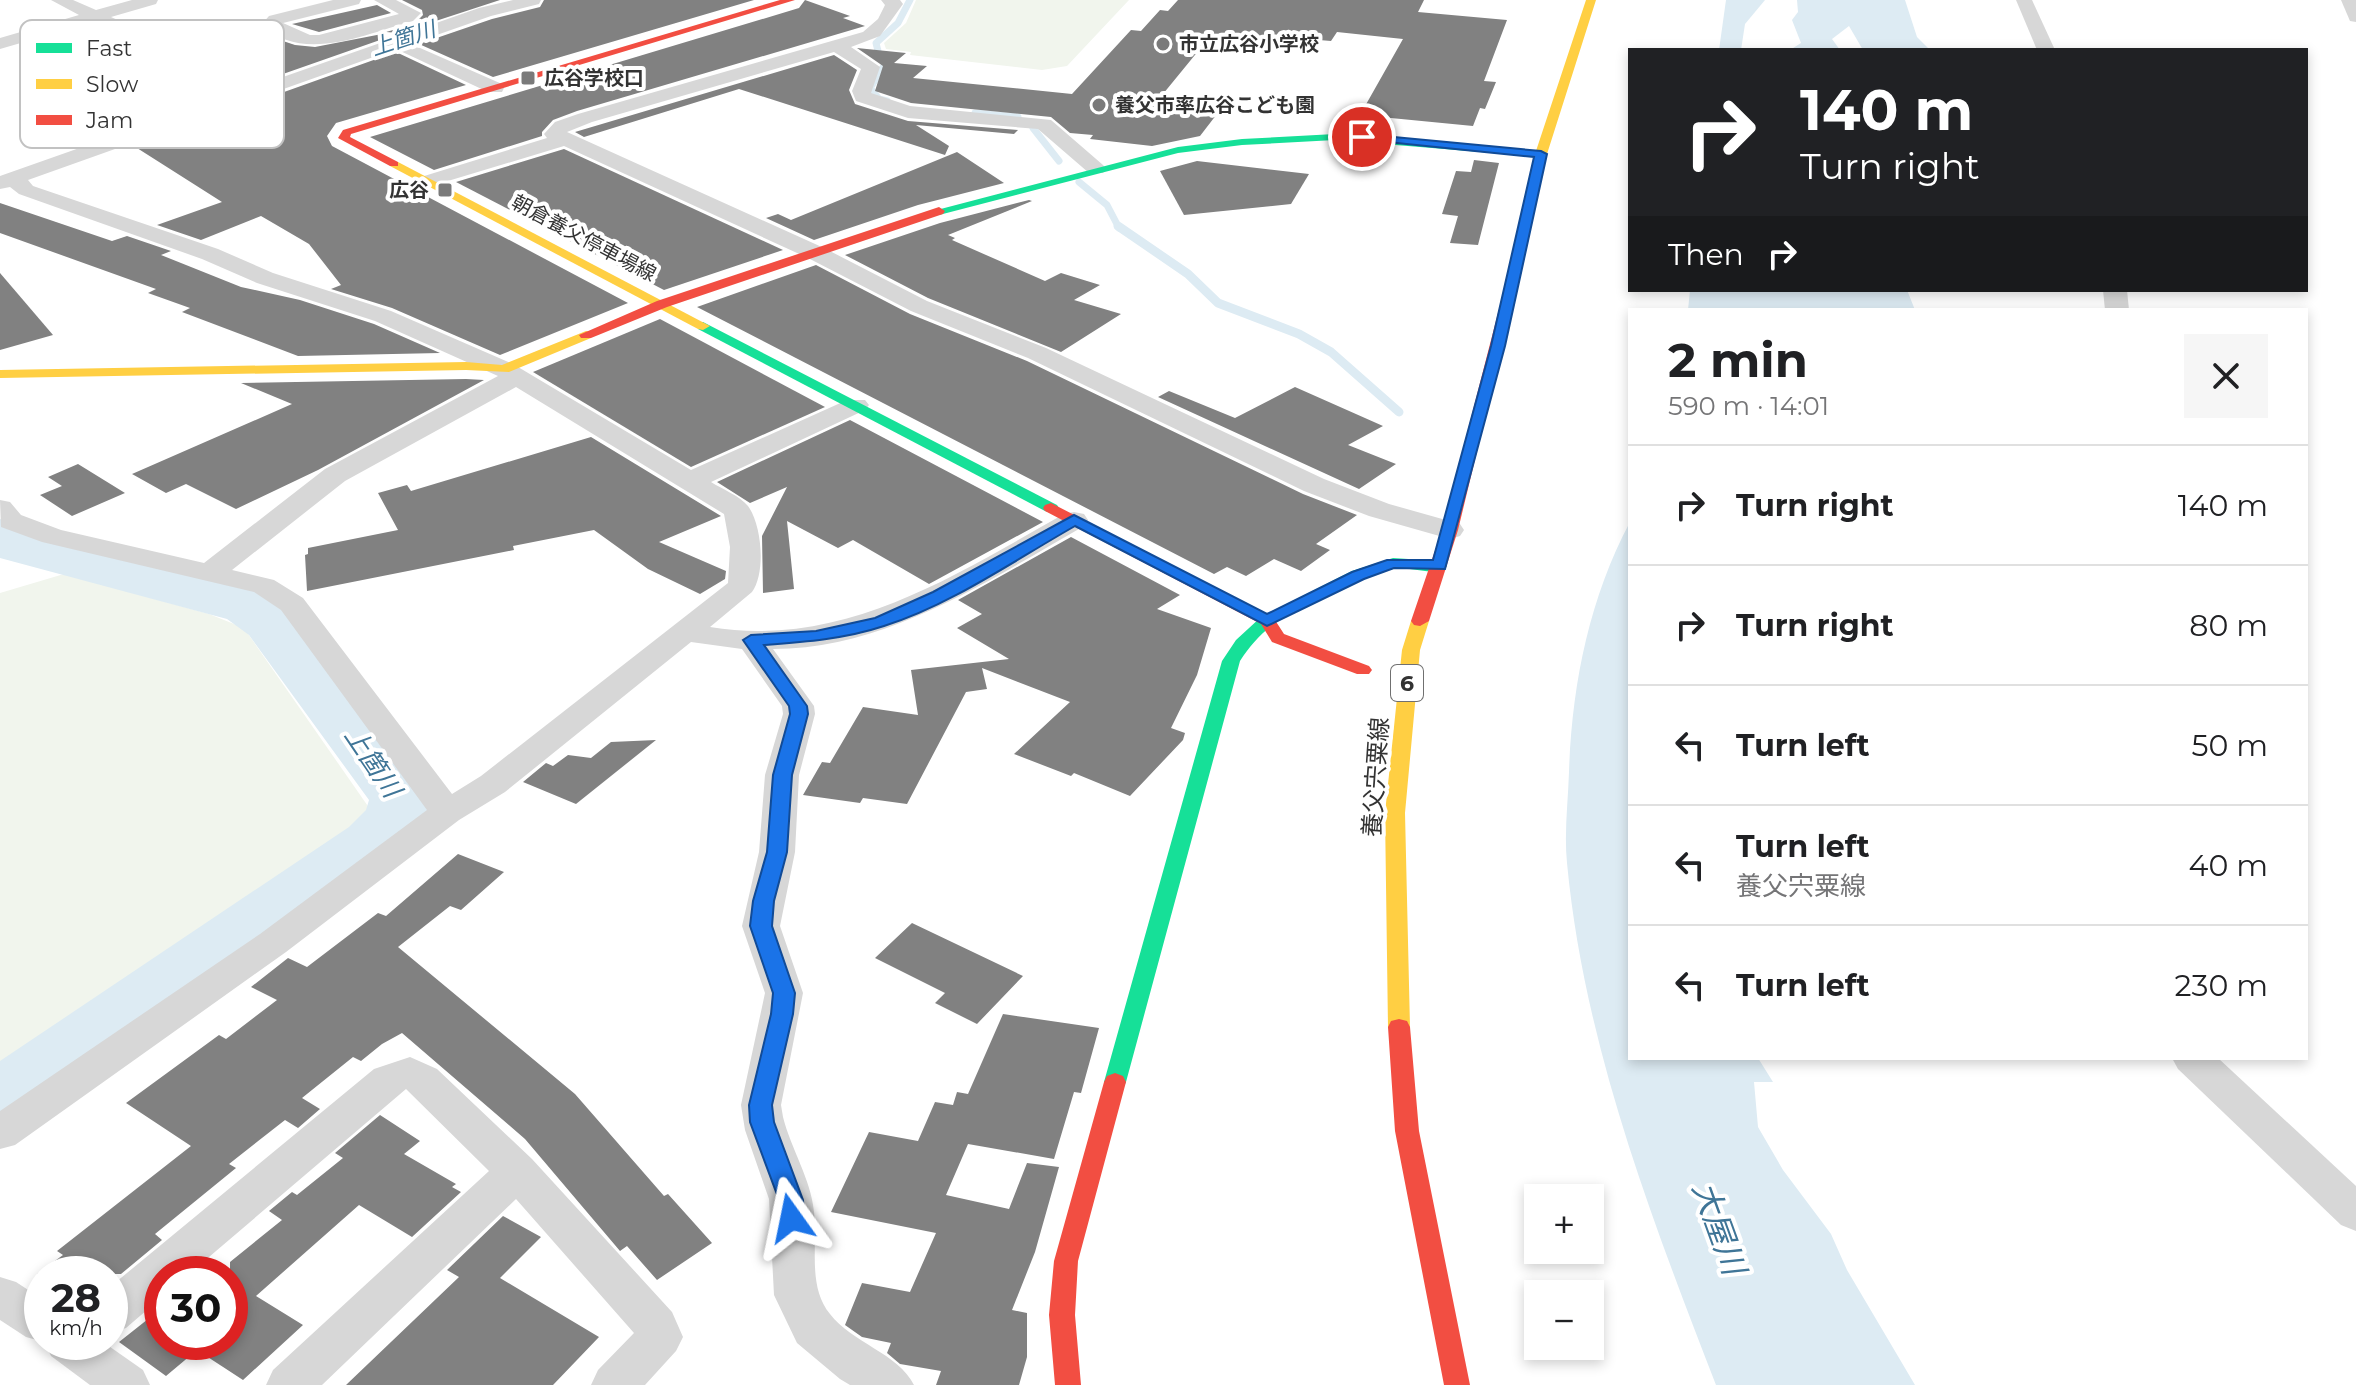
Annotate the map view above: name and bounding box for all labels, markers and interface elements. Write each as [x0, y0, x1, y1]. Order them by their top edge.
water label: 上箇川 [368, 15, 441, 62]
legend [20, 20, 284, 148]
place label: 市立広谷小学校 [1179, 32, 1319, 56]
text: Fast [86, 35, 132, 62]
marker: 市立広谷小学校 [1154, 35, 1172, 53]
place label: 広谷学校口 [544, 66, 644, 90]
marker: 広谷学校口 [519, 69, 537, 87]
text: Slow [86, 71, 139, 98]
text: 140 m [1800, 76, 1973, 144]
icon: right [1668, 80, 1772, 184]
place label: 養父市率広谷こども園 [1115, 93, 1315, 117]
marker: 養父市率広谷こども園 [1090, 96, 1108, 114]
pin [1328, 103, 1396, 171]
text: Jam [85, 107, 133, 134]
icon: arrive [1340, 115, 1384, 159]
text: Turn right [1800, 144, 1980, 188]
place label: 広谷 [389, 178, 429, 202]
marker: 広谷 [436, 181, 454, 199]
street label: 朝倉養父停車場線 [508, 190, 660, 286]
icon: right [1760, 232, 1804, 276]
text: Then [1668, 236, 1744, 273]
text: 2 min [1668, 331, 1808, 389]
button: close [2184, 334, 2268, 418]
text: 590 m · 14:01 [1668, 390, 1829, 422]
icon: right [1668, 483, 1712, 527]
text: Turn right [1736, 487, 1893, 524]
text: 140 m [2178, 487, 2268, 524]
icon: right [1668, 603, 1712, 647]
text: Turn right [1736, 607, 1893, 644]
text: 80 m [2189, 607, 2268, 644]
road number: 6 [1391, 665, 1423, 701]
street label: 養父宍粟線 [1357, 716, 1394, 838]
water label: 上箇川 [338, 721, 410, 806]
icon: left [1668, 723, 1712, 767]
text: Turn left [1736, 727, 1869, 764]
text: 50 m [2191, 727, 2268, 764]
text: Turn left [1736, 828, 1869, 865]
icon: left [1668, 843, 1712, 887]
text: 40 m [2189, 847, 2268, 884]
text: 養父宍粟線 [1736, 870, 1866, 902]
icon: left [1668, 963, 1712, 1007]
text: Turn left [1736, 967, 1869, 1004]
text: 230 m [2174, 967, 2268, 1004]
position arrow [749, 1176, 833, 1260]
water label: 大屋川 [1685, 1176, 1755, 1282]
map controls [1524, 1184, 1604, 1360]
button: + [1524, 1184, 1604, 1264]
speed limit sign: 30 [144, 1256, 248, 1360]
text: 28 [51, 1273, 101, 1322]
button: − [1524, 1280, 1604, 1360]
text: km/h [49, 1316, 103, 1340]

